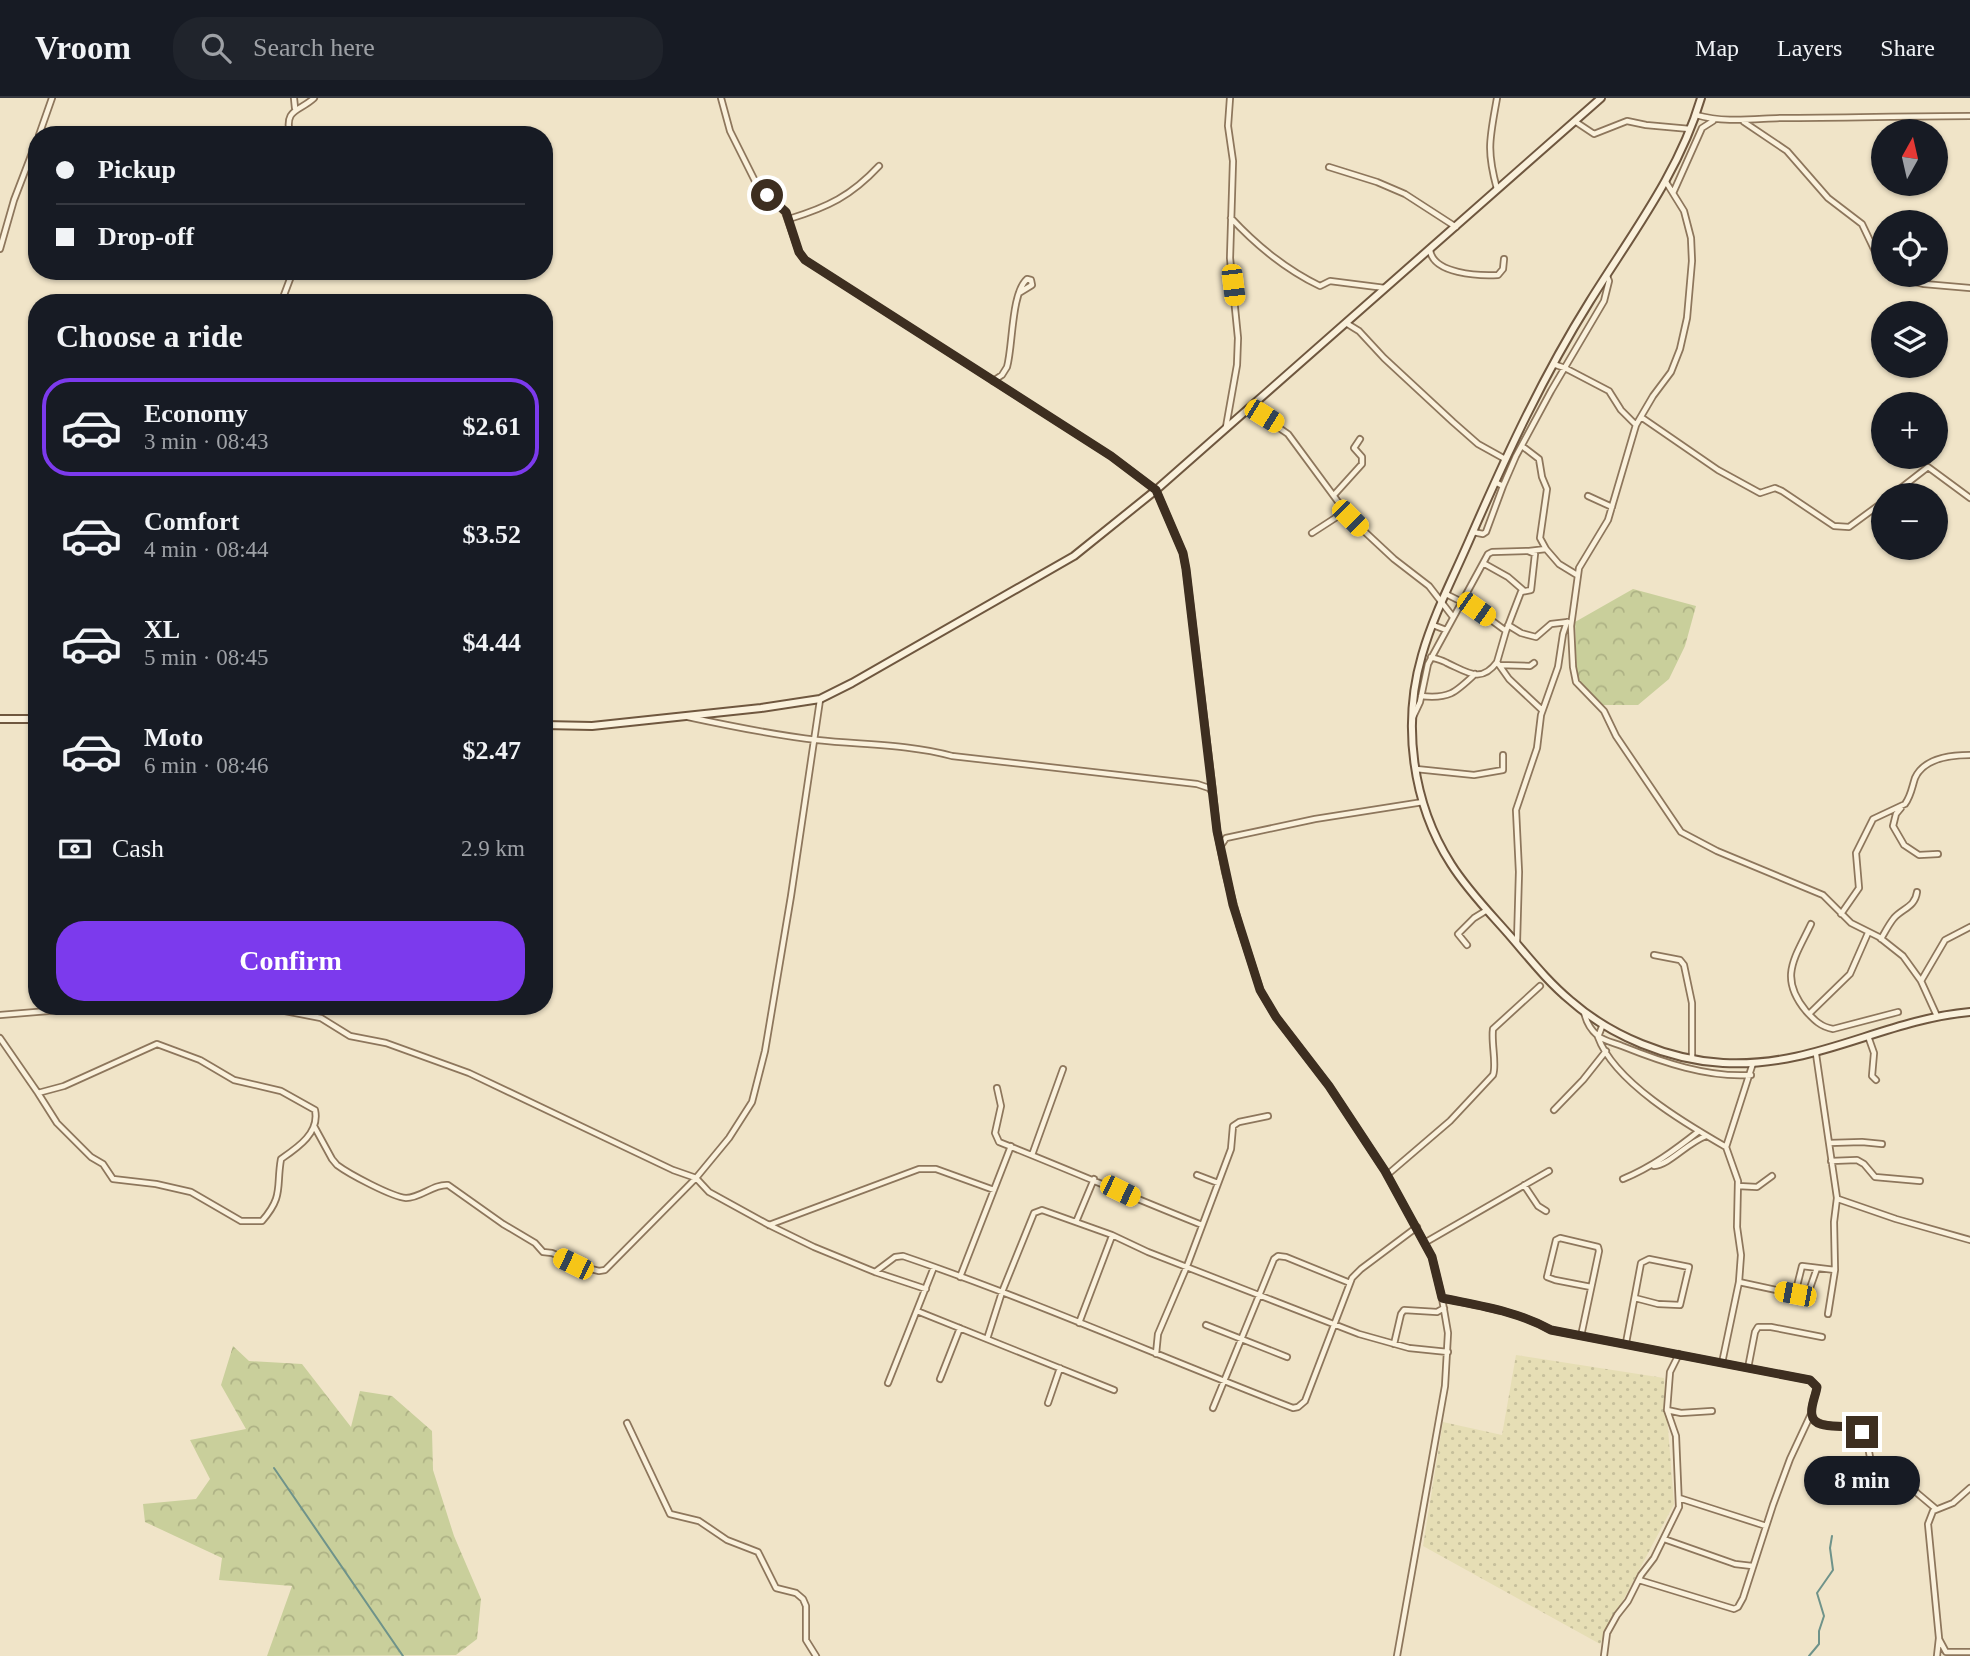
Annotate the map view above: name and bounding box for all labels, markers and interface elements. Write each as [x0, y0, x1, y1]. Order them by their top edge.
search box [173, 17, 663, 80]
icon: search [197, 29, 235, 67]
text: Vroom [35, 30, 131, 66]
text: Search here [253, 33, 375, 62]
text: Map [1695, 35, 1739, 61]
text: Layers [1777, 35, 1842, 61]
text: Share [1880, 35, 1935, 61]
north arrow [1871, 119, 1948, 196]
map controls [1871, 119, 1948, 560]
text: Pickup [98, 155, 176, 184]
route start [751, 179, 783, 211]
button: locate [1871, 210, 1948, 287]
text: Drop-off [98, 222, 194, 251]
car [1221, 263, 1246, 307]
button: layers [1871, 301, 1948, 378]
text: Choose a ride [56, 318, 243, 354]
button: + [1871, 392, 1948, 469]
icon: car [60, 396, 123, 459]
car [1241, 396, 1288, 436]
text: Economy [144, 399, 248, 428]
text: $2.61 [463, 412, 521, 441]
text: 3 min · 08:43 [144, 429, 269, 454]
button: − [1871, 483, 1948, 560]
car [1328, 496, 1373, 540]
icon: car [60, 504, 123, 567]
text: Comfort [144, 507, 239, 536]
text: $3.52 [463, 520, 521, 549]
text: 4 min · 08:44 [144, 537, 269, 562]
car [1453, 588, 1500, 630]
icon: car [60, 612, 123, 675]
text: XL [144, 615, 180, 644]
text: $4.44 [463, 628, 521, 657]
text: 5 min · 08:45 [144, 645, 269, 670]
icon: car [60, 720, 123, 783]
text: Moto [144, 723, 203, 752]
text: $2.47 [463, 736, 521, 765]
text: 6 min · 08:46 [144, 753, 269, 778]
icon: cash [56, 830, 94, 868]
text: Cash [112, 834, 164, 863]
text: 2.9 km [461, 836, 525, 861]
button: Confirm [56, 921, 525, 1001]
car [1097, 1172, 1144, 1210]
car [550, 1245, 597, 1283]
car [1773, 1280, 1818, 1308]
route end [1846, 1416, 1878, 1448]
callout: 8 min [1804, 1456, 1920, 1506]
text: 8 min [1834, 1468, 1890, 1493]

